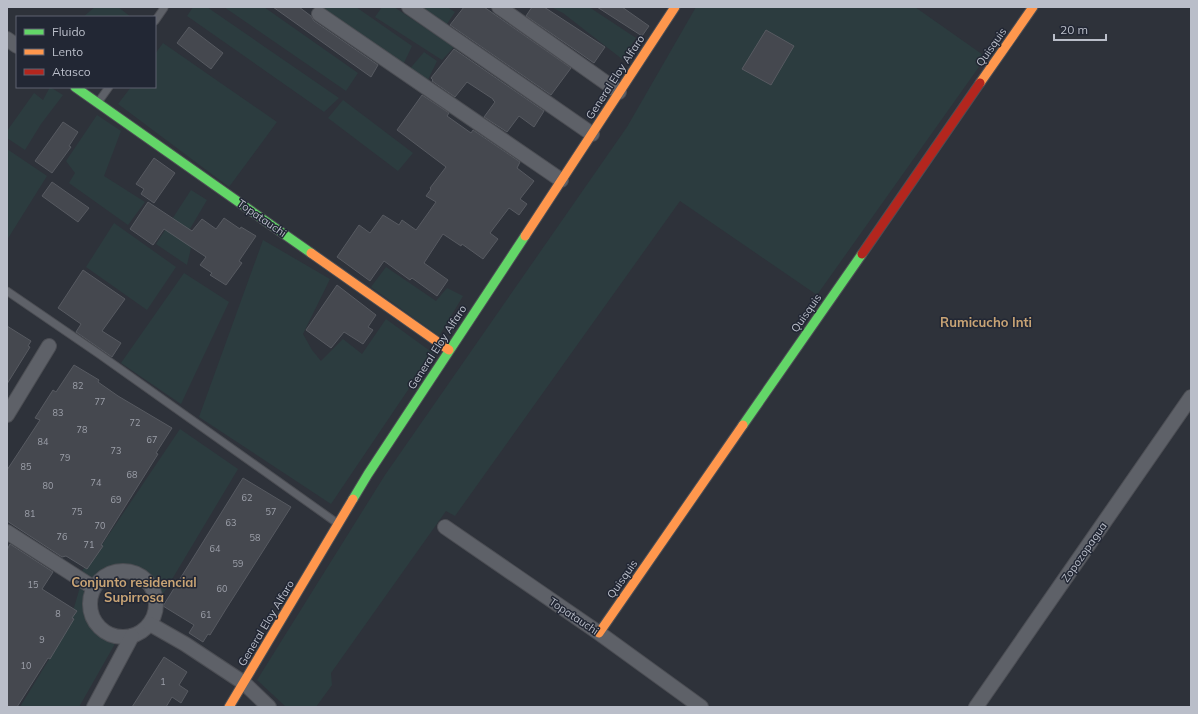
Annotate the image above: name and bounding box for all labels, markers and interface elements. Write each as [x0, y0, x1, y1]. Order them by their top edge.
legend [16, 16, 156, 88]
scale bar [1054, 16, 1106, 42]
text: 20 m [1060, 22, 1088, 37]
text: Fluido [52, 24, 86, 39]
street label: Quisquis [973, 25, 1009, 69]
street label: General Eloy Alfaro [583, 32, 647, 122]
text: Lento [52, 44, 83, 59]
text: Atasco [52, 64, 91, 79]
street label: Topatauchi [235, 196, 289, 240]
street label: Quisquis [788, 291, 824, 335]
street label: General Eloy Alfaro [405, 302, 469, 392]
district label: Rumicucho Inti [940, 314, 1032, 330]
house number: 82 [73, 380, 83, 391]
house number: 77 [95, 396, 105, 407]
house number: 83 [53, 407, 63, 418]
house number: 72 [130, 417, 140, 428]
house number: 78 [77, 424, 87, 435]
house number: 67 [147, 434, 157, 445]
house number: 84 [38, 436, 49, 447]
house number: 73 [111, 445, 121, 456]
house number: 79 [60, 452, 70, 463]
house number: 85 [21, 461, 32, 472]
house number: 68 [127, 469, 137, 480]
house number: 74 [91, 477, 102, 488]
house number: 80 [43, 480, 53, 491]
house number: 62 [242, 492, 252, 503]
house number: 69 [111, 494, 121, 505]
house number: 75 [72, 506, 83, 517]
house number: 57 [266, 506, 276, 517]
house number: 81 [25, 508, 35, 519]
house number: 63 [226, 517, 236, 528]
street label: Zopozopagua [1058, 519, 1110, 585]
house number: 70 [95, 520, 105, 531]
house number: 76 [57, 531, 67, 542]
house number: 58 [250, 532, 260, 543]
house number: 71 [84, 539, 94, 550]
house number: 64 [210, 543, 221, 554]
street label: Quisquis [604, 557, 640, 601]
house number: 59 [233, 558, 243, 569]
district label: Conjunto residencial Supirrosa [71, 574, 197, 605]
street label: General Eloy Alfaro [235, 578, 297, 668]
house number: 15 [28, 579, 39, 590]
house number: 60 [217, 583, 227, 594]
street label: Topatauchi [547, 594, 601, 638]
house number: 8 [55, 608, 61, 619]
house number: 61 [201, 609, 211, 620]
house number: 9 [39, 634, 45, 645]
house number: 10 [21, 660, 31, 671]
house number: 1 [160, 676, 166, 687]

